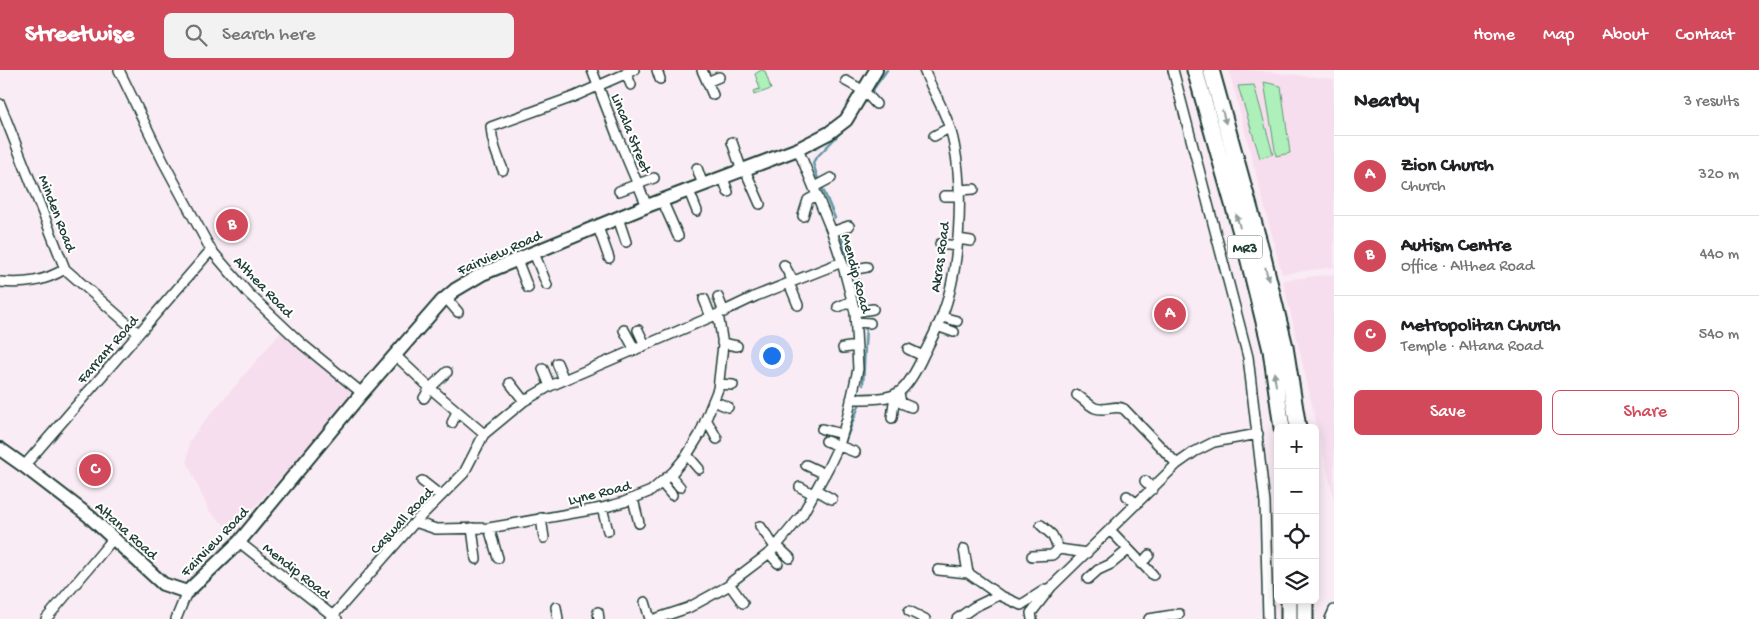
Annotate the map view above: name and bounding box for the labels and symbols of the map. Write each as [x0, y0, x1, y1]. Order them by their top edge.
street label: Lincala Street [606, 91, 655, 178]
one-way arrow [1220, 109, 1228, 125]
street label: Minden Road [33, 173, 79, 256]
pin: B [216, 206, 248, 244]
one-way arrow [1234, 214, 1242, 229]
street label: Akras Road [927, 220, 955, 294]
street label: Fairview Road [454, 227, 546, 281]
street label: Mendip Road [836, 232, 875, 316]
road number: MR3 [1228, 236, 1262, 258]
street label: Althea Road [229, 253, 297, 323]
one-way arrow [1263, 266, 1271, 281]
pin: A [1154, 295, 1186, 333]
street label: Farrant Road [73, 312, 144, 389]
your location [759, 343, 785, 369]
one-way arrow [1271, 371, 1279, 387]
pin: C [79, 451, 111, 489]
street label: Lyne Road [566, 477, 634, 510]
street label: Caswall Road [367, 483, 439, 559]
street label: Altana Road [91, 499, 162, 565]
street label: Fairview Road [177, 503, 254, 582]
street label: Mendip Road [258, 540, 334, 604]

